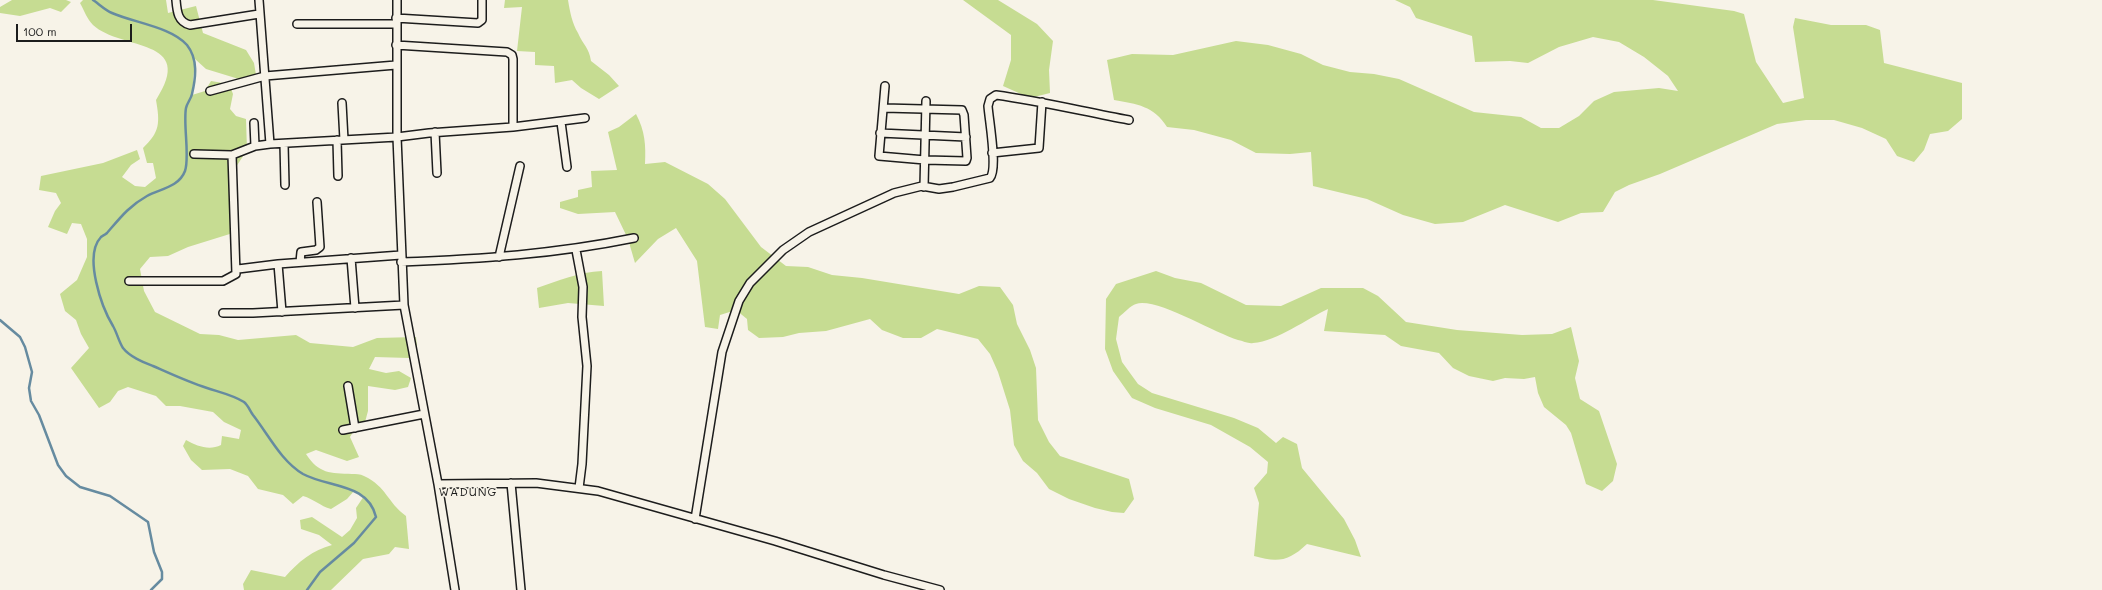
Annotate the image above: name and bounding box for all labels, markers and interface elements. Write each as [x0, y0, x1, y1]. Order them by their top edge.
scale bar [18, 16, 134, 42]
text: 100 m [23, 23, 57, 39]
district label: WADUNG [439, 485, 497, 499]

